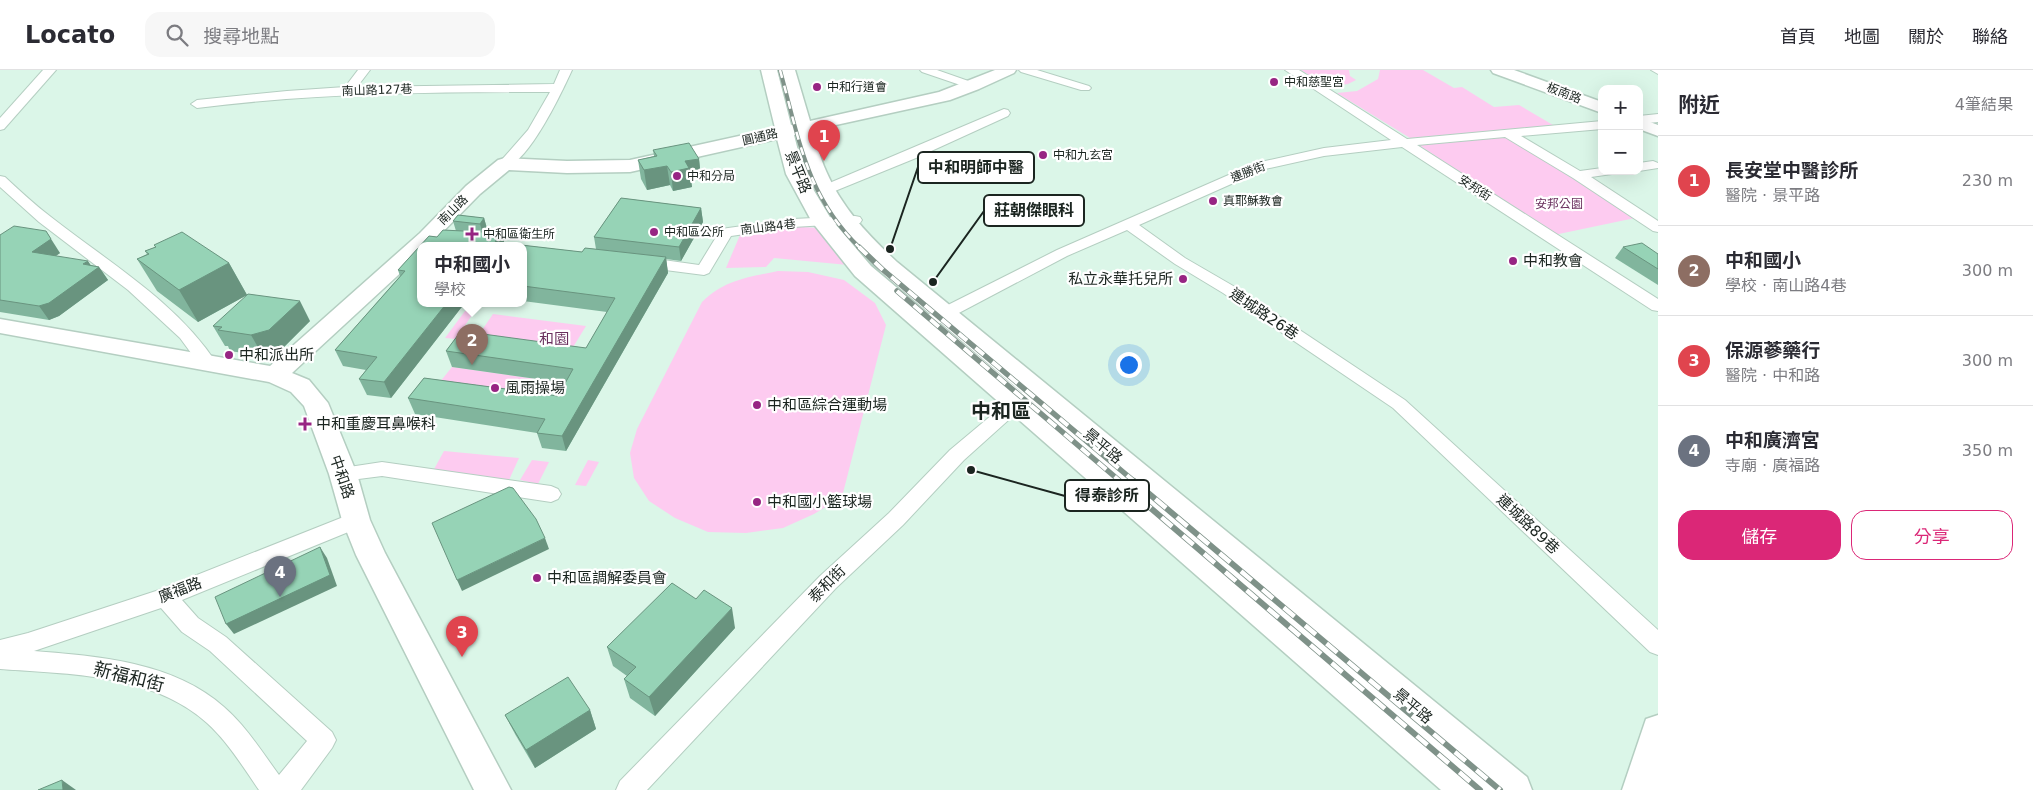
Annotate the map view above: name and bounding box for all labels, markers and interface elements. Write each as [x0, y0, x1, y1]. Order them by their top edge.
search box [145, 12, 495, 57]
text: Locato [25, 21, 115, 49]
icon: search [163, 21, 191, 49]
text: 搜尋地點 [203, 25, 279, 47]
text: 首頁 [1780, 26, 1816, 47]
text: 地圖 [1844, 26, 1880, 47]
text: 關於 [1908, 26, 1944, 47]
text: 聯絡 [1972, 26, 2008, 47]
place label: 中和慈聖宮 [1284, 75, 1344, 89]
marker: 中和慈聖宮 [1268, 76, 1280, 88]
place label: 中和行道會 [827, 80, 887, 94]
street label: 板南路 [1545, 80, 1583, 106]
marker: 中和行道會 [811, 81, 823, 93]
street label: 南山路127巷 [341, 82, 413, 98]
map controls [1598, 85, 1643, 175]
button: + [1598, 85, 1643, 130]
text: 附近 [1678, 93, 1720, 117]
text: 4筆結果 [1955, 95, 2013, 114]
pin: 1 [808, 120, 840, 161]
street label: 圓通路 [741, 126, 779, 148]
button: − [1598, 130, 1643, 175]
street label: 景平路 [781, 148, 815, 196]
place label: 中和九玄宮 [1053, 148, 1113, 162]
marker: 中和九玄宮 [1037, 149, 1049, 161]
callout: 中和明師中醫 [918, 152, 1034, 183]
text: 中和明師中醫 [928, 158, 1024, 177]
street label: 連勝街 [1229, 159, 1267, 185]
text: 長安堂中醫診所 [1725, 159, 1858, 181]
place label: 中和分局 [687, 169, 735, 183]
marker: 中和分局 [671, 170, 683, 182]
text: 1 [1688, 171, 1700, 190]
text: 230 m [1962, 171, 2013, 190]
street label: 安邦街 [1456, 172, 1494, 204]
text: 醫院 · 景平路 [1725, 186, 1820, 205]
street label: 南山路 [435, 192, 471, 228]
place label: 真耶穌教會 [1223, 194, 1283, 208]
callout: 莊朝傑眼科 [984, 195, 1084, 226]
marker: 真耶穌教會 [1207, 195, 1219, 207]
park label: 安邦公園 [1535, 197, 1583, 211]
text: 莊朝傑眼科 [994, 201, 1074, 220]
street label: 南山路4巷 [740, 217, 796, 237]
place label: 中和區公所 [664, 225, 724, 239]
marker: 中和區公所 [648, 226, 660, 238]
marker: 中和區衛生所 [465, 227, 479, 241]
place label: 中和區衛生所 [483, 227, 555, 241]
popup [417, 242, 527, 307]
text: 中和國小 [1725, 249, 1801, 271]
place label: 中和教會 [1523, 252, 1583, 270]
text: 中和國小 [434, 253, 510, 275]
marker: 中和教會 [1507, 255, 1519, 267]
text: 2 [1688, 261, 1700, 280]
text: 300 m [1962, 261, 2013, 280]
place label: 私立永華托兒所 [1068, 270, 1173, 288]
marker: 私立永華托兒所 [1177, 273, 1189, 285]
text: 學校 · 南山路4巷 [1725, 276, 1846, 295]
text: 學校 [434, 280, 466, 299]
street label: 連城路26巷 [1226, 284, 1302, 344]
pin: 2 [456, 324, 488, 365]
park label: 和園 [539, 330, 569, 348]
text: 保源蔘藥行 [1725, 339, 1820, 361]
place label: 中和派出所 [239, 346, 314, 364]
marker: 中和派出所 [223, 349, 235, 361]
text: 3 [1688, 351, 1700, 370]
text: 300 m [1962, 351, 2013, 370]
your location [1116, 352, 1142, 378]
text: 醫院 · 中和路 [1725, 366, 1820, 385]
place label: 風雨操場 [505, 379, 565, 397]
marker: 風雨操場 [489, 382, 501, 394]
place label: 中和區綜合運動場 [767, 396, 887, 414]
marker: 中和區綜合運動場 [751, 399, 763, 411]
district label: 中和區 [971, 399, 1031, 423]
place label: 中和重慶耳鼻喉科 [316, 415, 436, 433]
marker: 中和重慶耳鼻喉科 [298, 417, 312, 431]
street label: 景平路 [1080, 425, 1126, 467]
text: 中和廣濟宮 [1725, 429, 1820, 451]
text: 4 [1688, 441, 1700, 460]
text: 350 m [1962, 441, 2013, 460]
street label: 中和路 [326, 453, 358, 501]
text: 寺廟 · 廣福路 [1725, 456, 1820, 475]
callout: 得泰診所 [1065, 480, 1149, 511]
text: 得泰診所 [1074, 486, 1139, 505]
street label: 連城路89巷 [1493, 490, 1563, 558]
place label: 中和國小籃球場 [767, 493, 872, 511]
marker: 中和國小籃球場 [751, 496, 763, 508]
button: 儲存 [1678, 510, 1841, 560]
button: 分享 [1851, 510, 2013, 560]
pin: 4 [264, 556, 296, 597]
street label: 泰和街 [805, 562, 849, 606]
place label: 中和區調解委員會 [547, 569, 667, 587]
marker: 中和區調解委員會 [531, 572, 543, 584]
street label: 廣福路 [156, 574, 204, 606]
pin: 3 [446, 616, 478, 657]
street label: 新福和街 [92, 658, 167, 695]
street label: 景平路 [1390, 685, 1436, 727]

